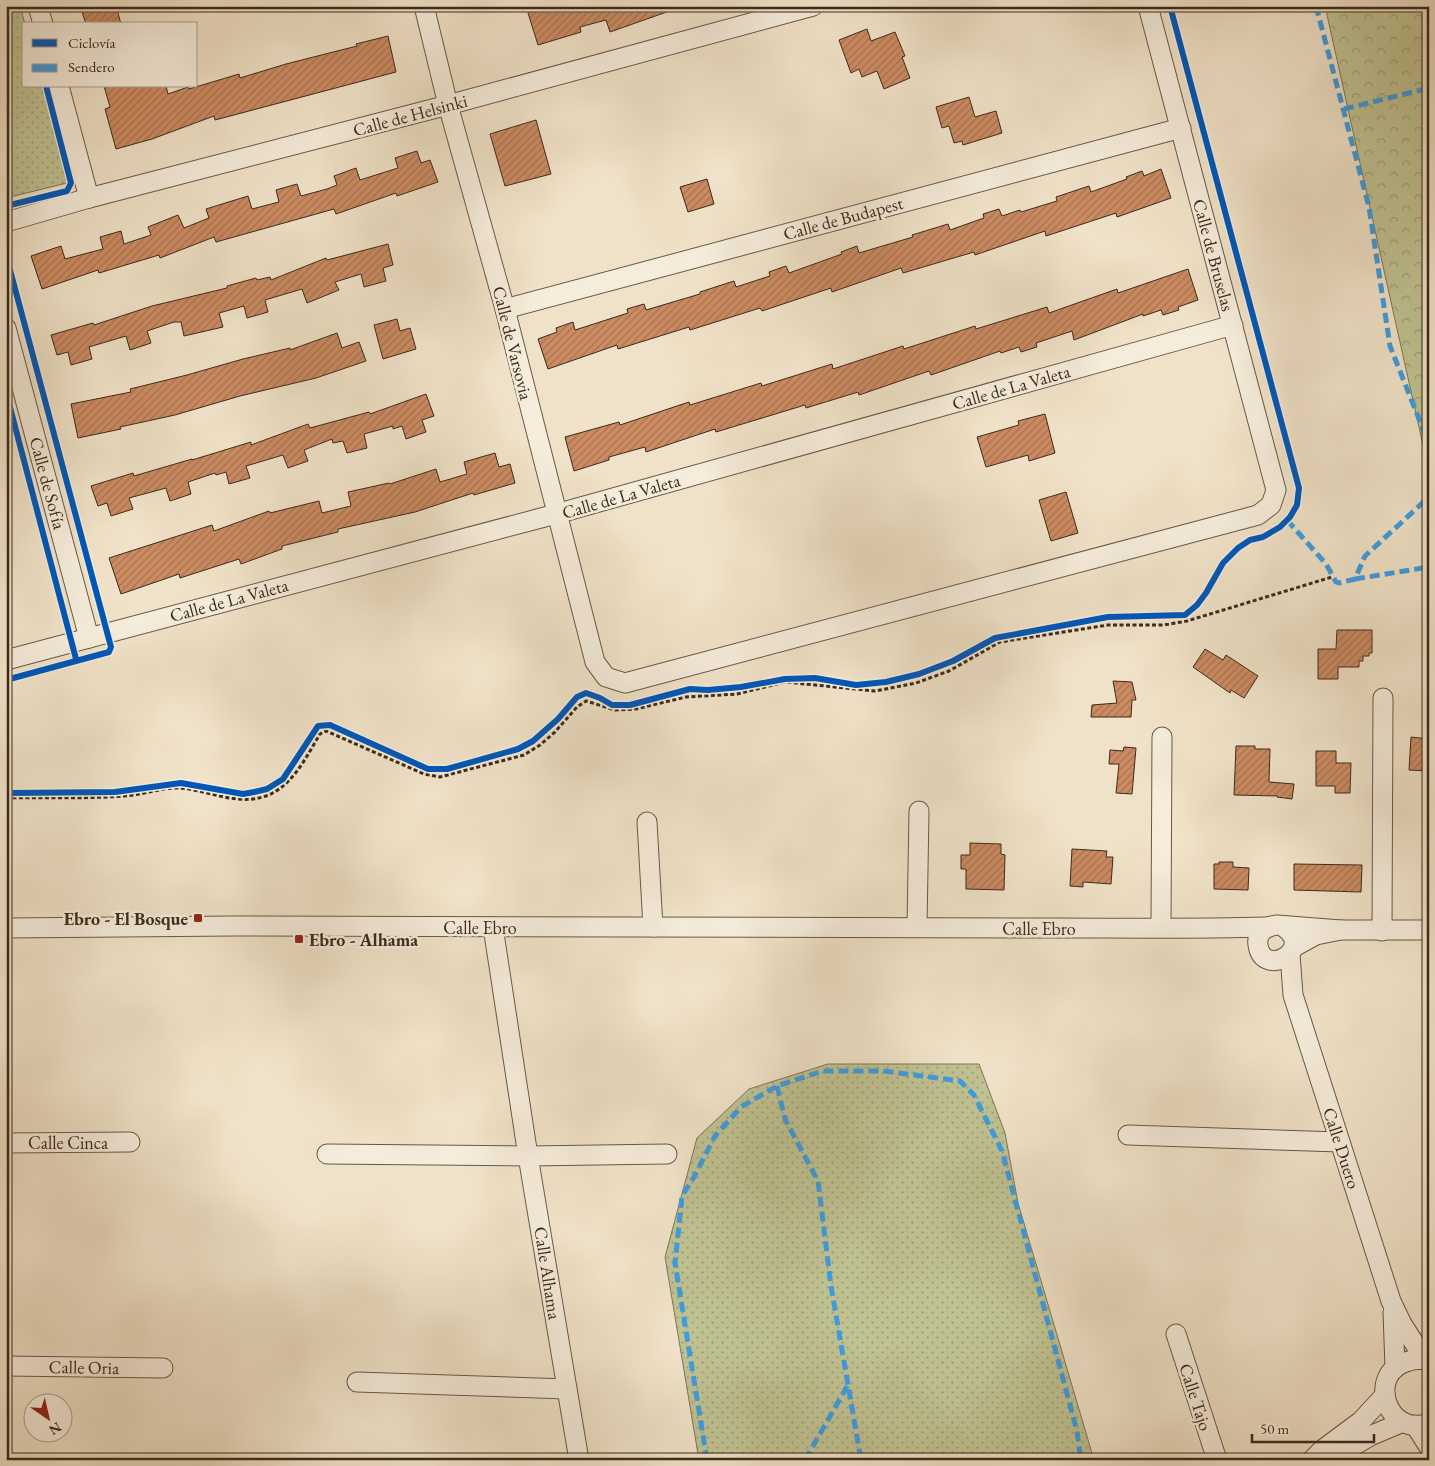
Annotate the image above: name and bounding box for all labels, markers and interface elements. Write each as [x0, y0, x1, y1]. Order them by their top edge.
legend [22, 22, 198, 88]
text: Ciclovía [68, 33, 115, 52]
text: Sendero [68, 57, 115, 76]
street label: Calle de Helsinki [350, 89, 470, 141]
street label: Calle de Budapest [781, 191, 906, 245]
street label: Calle de Bruselas [1188, 196, 1240, 314]
street label: Calle de Varsovia [488, 284, 538, 403]
street label: Calle de La Valeta [949, 359, 1074, 415]
street label: Calle de Sofía [25, 434, 72, 533]
street label: Calle de La Valeta [559, 468, 684, 524]
street label: Calle de La Valeta [167, 573, 292, 627]
place label: Ebro - El Bosque [64, 907, 188, 930]
marker: Ebro - El Bosque [192, 912, 204, 924]
street label: Calle Ebro [443, 916, 517, 939]
street label: Calle Ebro [1002, 917, 1076, 940]
place label: Ebro - Alhama [309, 928, 418, 951]
marker: Ebro - Alhama [293, 933, 305, 945]
street label: Calle Duero [1318, 1104, 1366, 1192]
street label: Calle Cinca [28, 1131, 109, 1154]
street label: Calle Alhama [529, 1225, 567, 1322]
street label: Calle Oria [49, 1355, 120, 1379]
street label: Calle Tajo [1174, 1360, 1218, 1434]
north arrow [22, 1394, 72, 1444]
scale bar [1252, 1411, 1375, 1443]
text: N [45, 1418, 65, 1440]
text: 50 m [1260, 1419, 1289, 1438]

